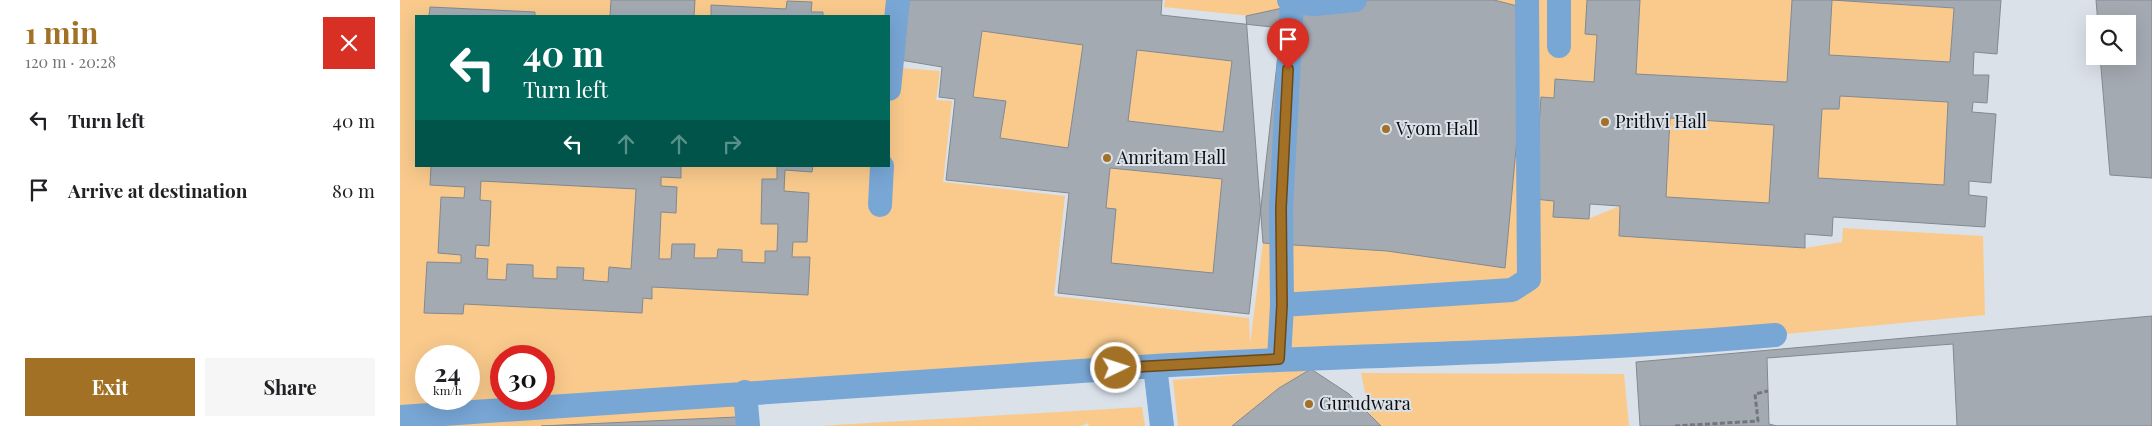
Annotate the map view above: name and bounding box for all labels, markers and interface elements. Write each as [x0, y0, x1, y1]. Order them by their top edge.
text: 1 min [25, 12, 99, 52]
map controls [2086, 15, 2136, 65]
button: search [2086, 15, 2136, 65]
button: close [323, 17, 375, 69]
pin [1267, 18, 1309, 69]
icon: arrive [1274, 25, 1302, 53]
text: 40 m [523, 29, 604, 76]
icon: left [440, 35, 505, 100]
text: 120 m · 20:28 [25, 51, 116, 72]
text: Turn left [523, 74, 608, 104]
icon: left [25, 106, 53, 134]
text: Turn left [68, 107, 145, 133]
text: 40 m [333, 107, 375, 133]
place label: Prithvi Hall [1615, 109, 1707, 133]
place label: Vyom Hall [1395, 116, 1478, 140]
marker: Prithvi Hall [1599, 116, 1611, 128]
marker: Vyom Hall [1380, 123, 1392, 135]
icon: left [559, 130, 587, 158]
icon: ahead [612, 130, 640, 158]
icon: ahead [665, 130, 693, 158]
icon: right [718, 130, 746, 158]
place label: Amritam Hall [1116, 145, 1226, 169]
marker: Amritam Hall [1101, 152, 1113, 164]
icon: arrive [25, 176, 53, 204]
text: Arrive at destination [68, 177, 248, 203]
text: 80 m [332, 177, 375, 203]
position arrow [1089, 341, 1141, 393]
speed limit sign: 30 [490, 345, 555, 410]
text: 24 [434, 355, 461, 388]
button: Exit [25, 358, 195, 416]
button: Share [205, 358, 375, 416]
text: km/h [433, 382, 462, 398]
place label: Gurudwara [1319, 391, 1411, 415]
marker: Gurudwara [1303, 398, 1315, 410]

